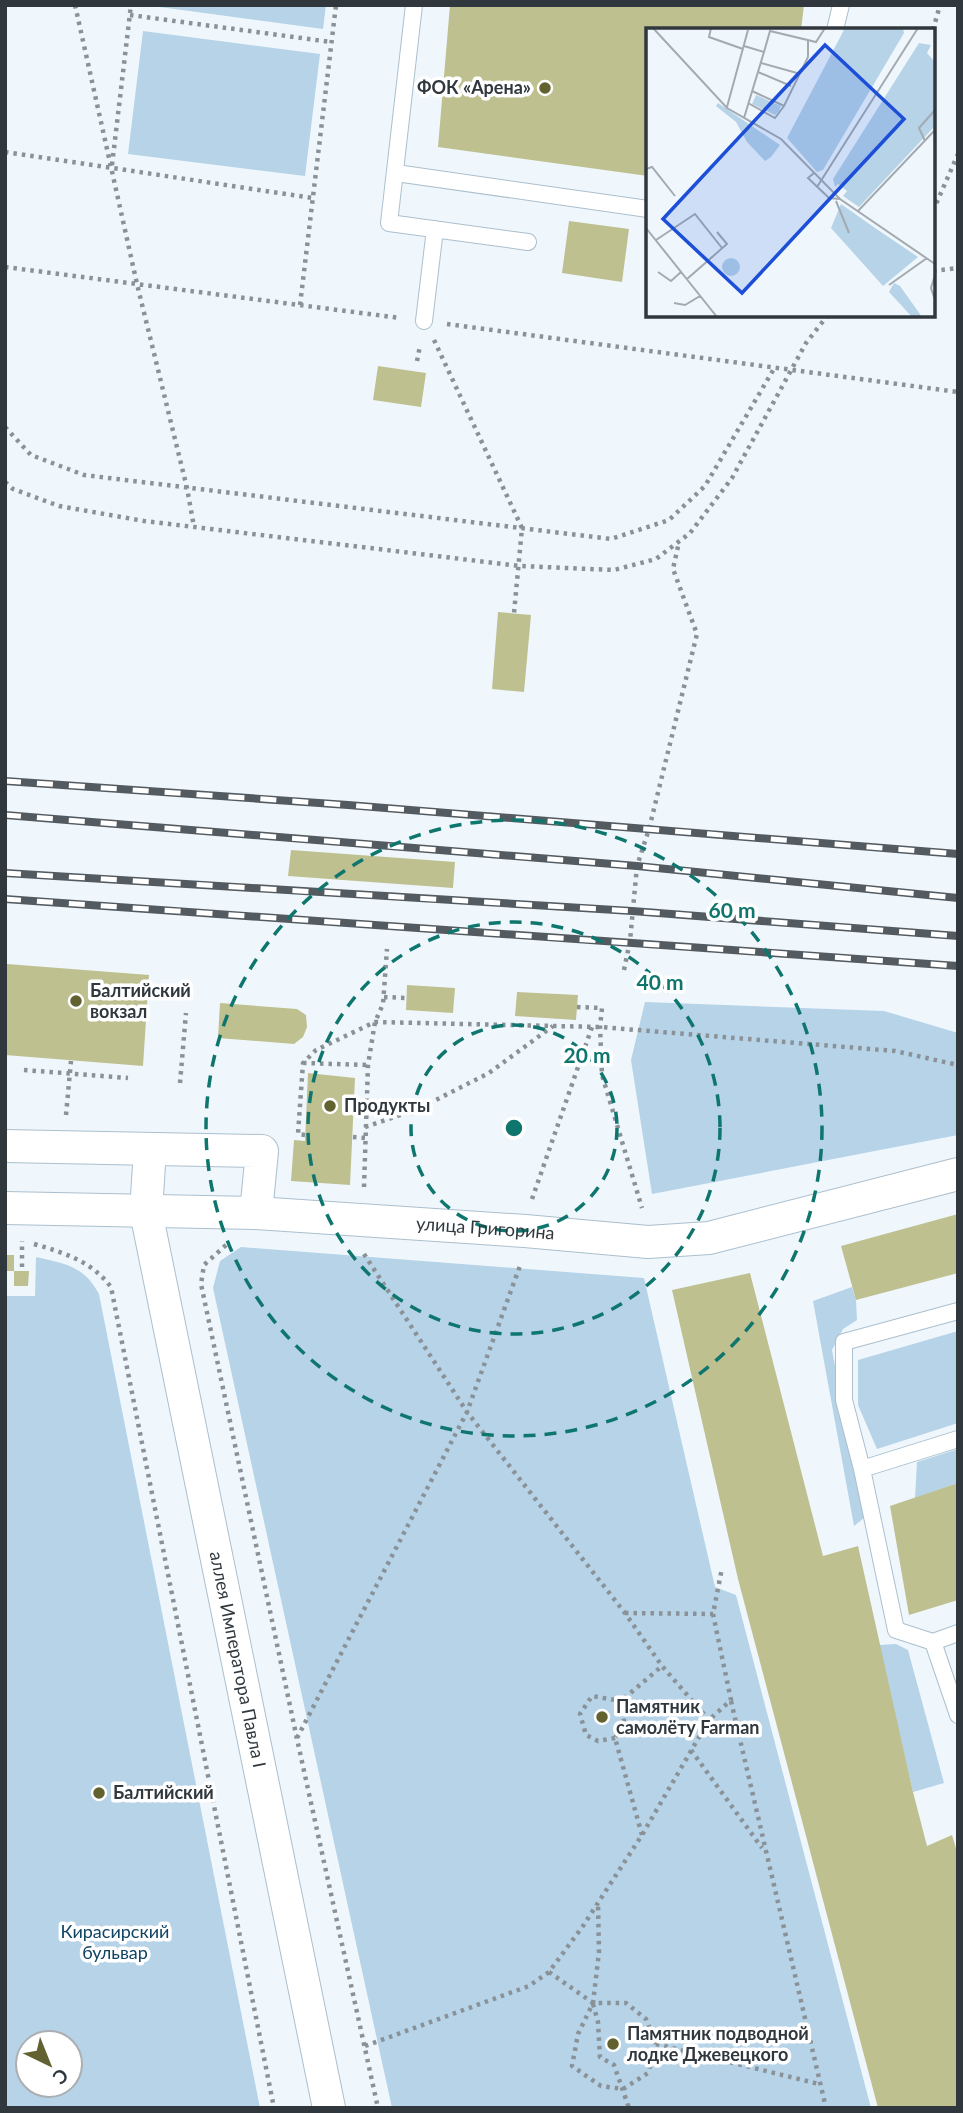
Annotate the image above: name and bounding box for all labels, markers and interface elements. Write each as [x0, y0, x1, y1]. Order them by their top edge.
inset map [646, 28, 935, 317]
place label: ФОК «Арена» [417, 76, 531, 98]
marker: ФОК «Арена» [537, 80, 553, 96]
text: 60 m [708, 897, 756, 922]
text: 40 m [636, 969, 684, 994]
place label: Балтийский вокзал [90, 979, 191, 1022]
marker: Балтийский вокзал [68, 993, 84, 1009]
text: 20 m [563, 1042, 611, 1067]
place label: Продукты [344, 1094, 430, 1116]
marker: Продукты [322, 1098, 338, 1114]
centre of rings [502, 1116, 526, 1140]
street label: улица Григорина [416, 1212, 556, 1244]
street label: аллея Императора Павла I [206, 1549, 271, 1770]
place label: Памятник самолёту Farman [616, 1695, 759, 1738]
marker: Памятник самолёту Farman [594, 1709, 610, 1725]
place label: Балтийский [113, 1781, 214, 1803]
marker: Балтийский [91, 1785, 107, 1801]
park label: Кирасирский бульвар [61, 1920, 169, 1963]
place label: Памятник подводной лодке Джевецкого [627, 2022, 809, 2065]
north arrow [14, 2029, 84, 2099]
marker: Памятник подводной лодке Джевецкого [605, 2036, 621, 2052]
text: С [48, 2064, 73, 2090]

